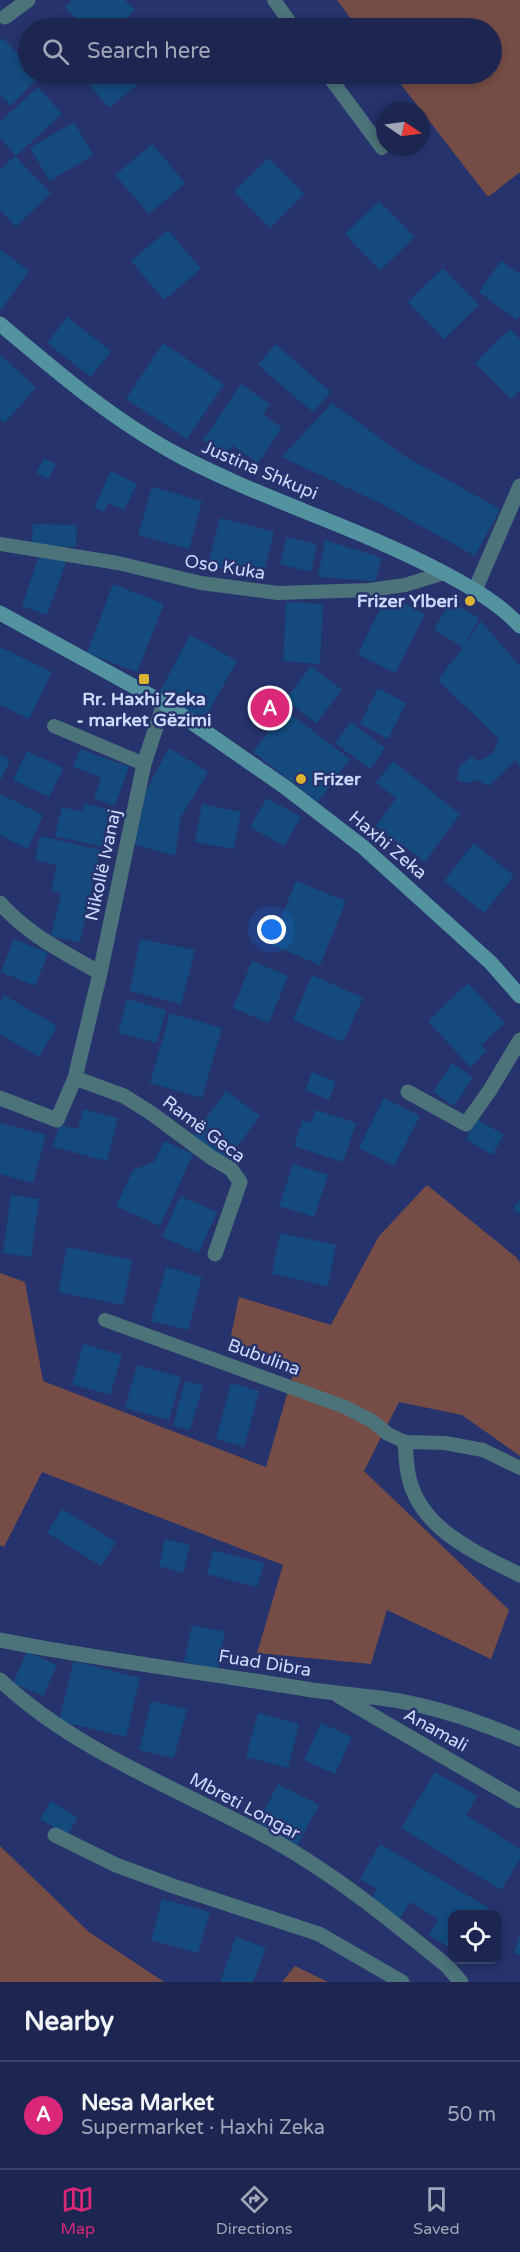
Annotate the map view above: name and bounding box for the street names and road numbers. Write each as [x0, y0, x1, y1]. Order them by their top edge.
street label: Justina Shkupi [199, 436, 321, 504]
street label: Oso Kuka [183, 550, 267, 584]
street label: Haxhi Zeka [345, 806, 431, 884]
street label: Nikollë Ivanaj [80, 807, 126, 923]
street label: Ramë Geca [158, 1091, 250, 1167]
street label: Bubulina [225, 1334, 303, 1380]
street label: Fuad Dibra [217, 1645, 313, 1681]
street label: Anamali [400, 1703, 472, 1757]
street label: Mbreti Longar [186, 1768, 304, 1844]

